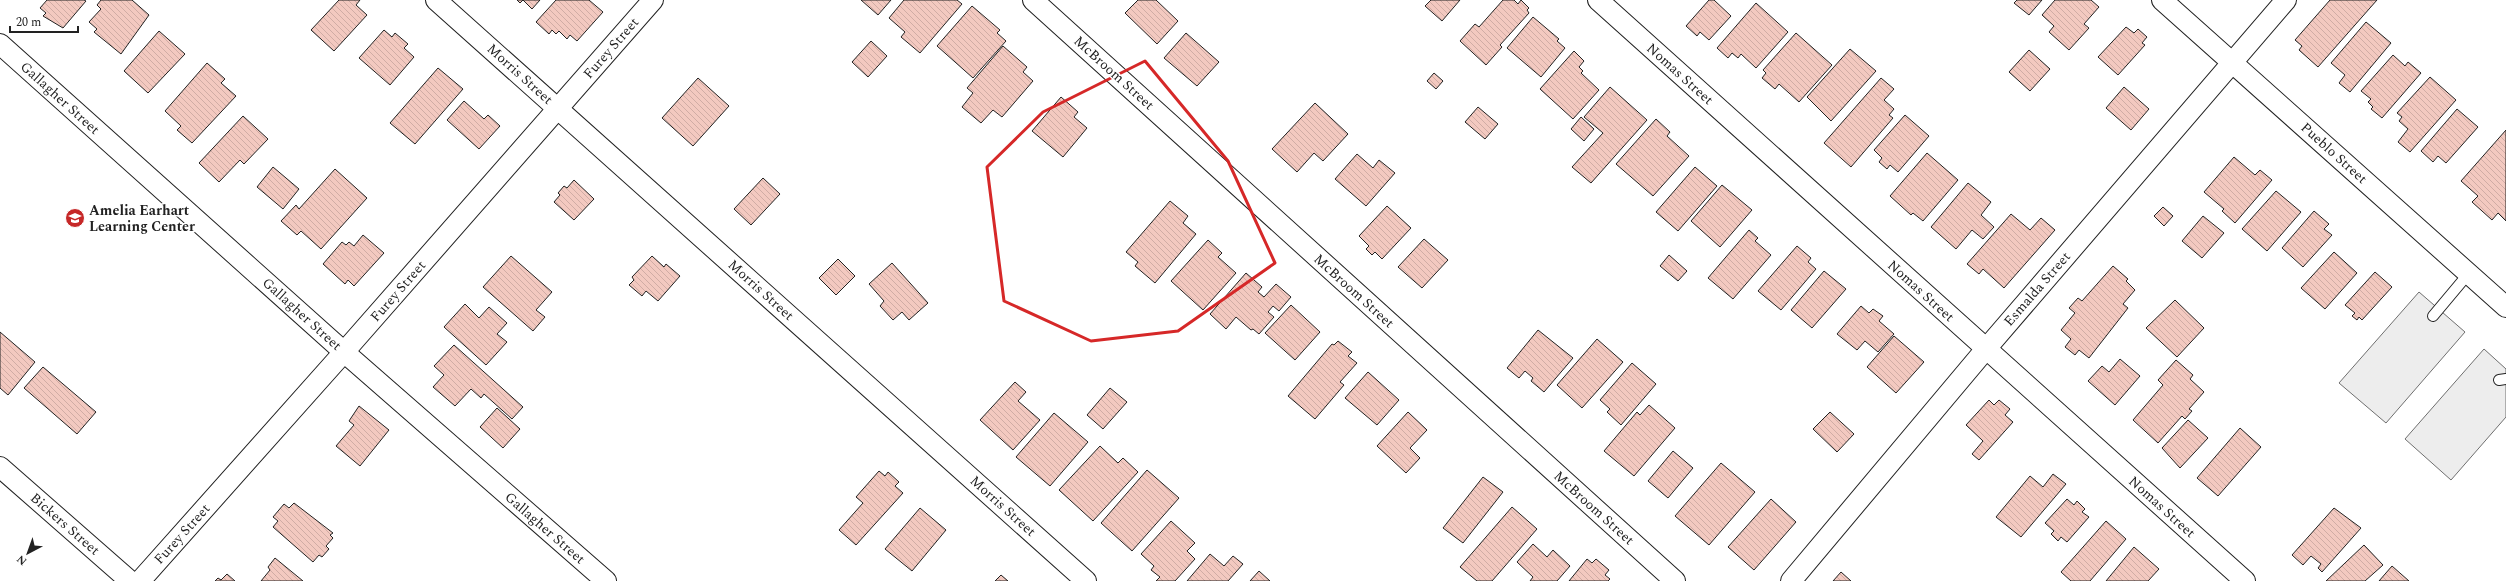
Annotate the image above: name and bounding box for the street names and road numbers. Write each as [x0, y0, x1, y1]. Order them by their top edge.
street label: Furey Street [578, 13, 644, 83]
street label: McBroom Street [1069, 31, 1159, 115]
street label: Nomas Street [1642, 38, 1718, 110]
street label: Morris Street [482, 39, 558, 110]
street label: Gallagher Street [16, 56, 104, 140]
street label: Pueblo Street [2296, 117, 2372, 189]
street label: Esmalda Street [1999, 247, 2075, 331]
street label: McBroom Street [1309, 249, 1399, 333]
street label: Morris Street [723, 255, 799, 326]
street label: Nomas Street [1883, 255, 1959, 327]
street label: Furey Street [365, 256, 431, 326]
street label: Gallagher Street [258, 272, 346, 356]
street label: McBroom Street [1549, 466, 1639, 550]
street label: Morris Street [965, 471, 1041, 542]
street label: Nomas Street [2124, 471, 2200, 543]
street label: Gallagher Street [500, 487, 590, 569]
street label: Bickers Street [25, 488, 105, 560]
street label: Furey Street [149, 499, 215, 569]

